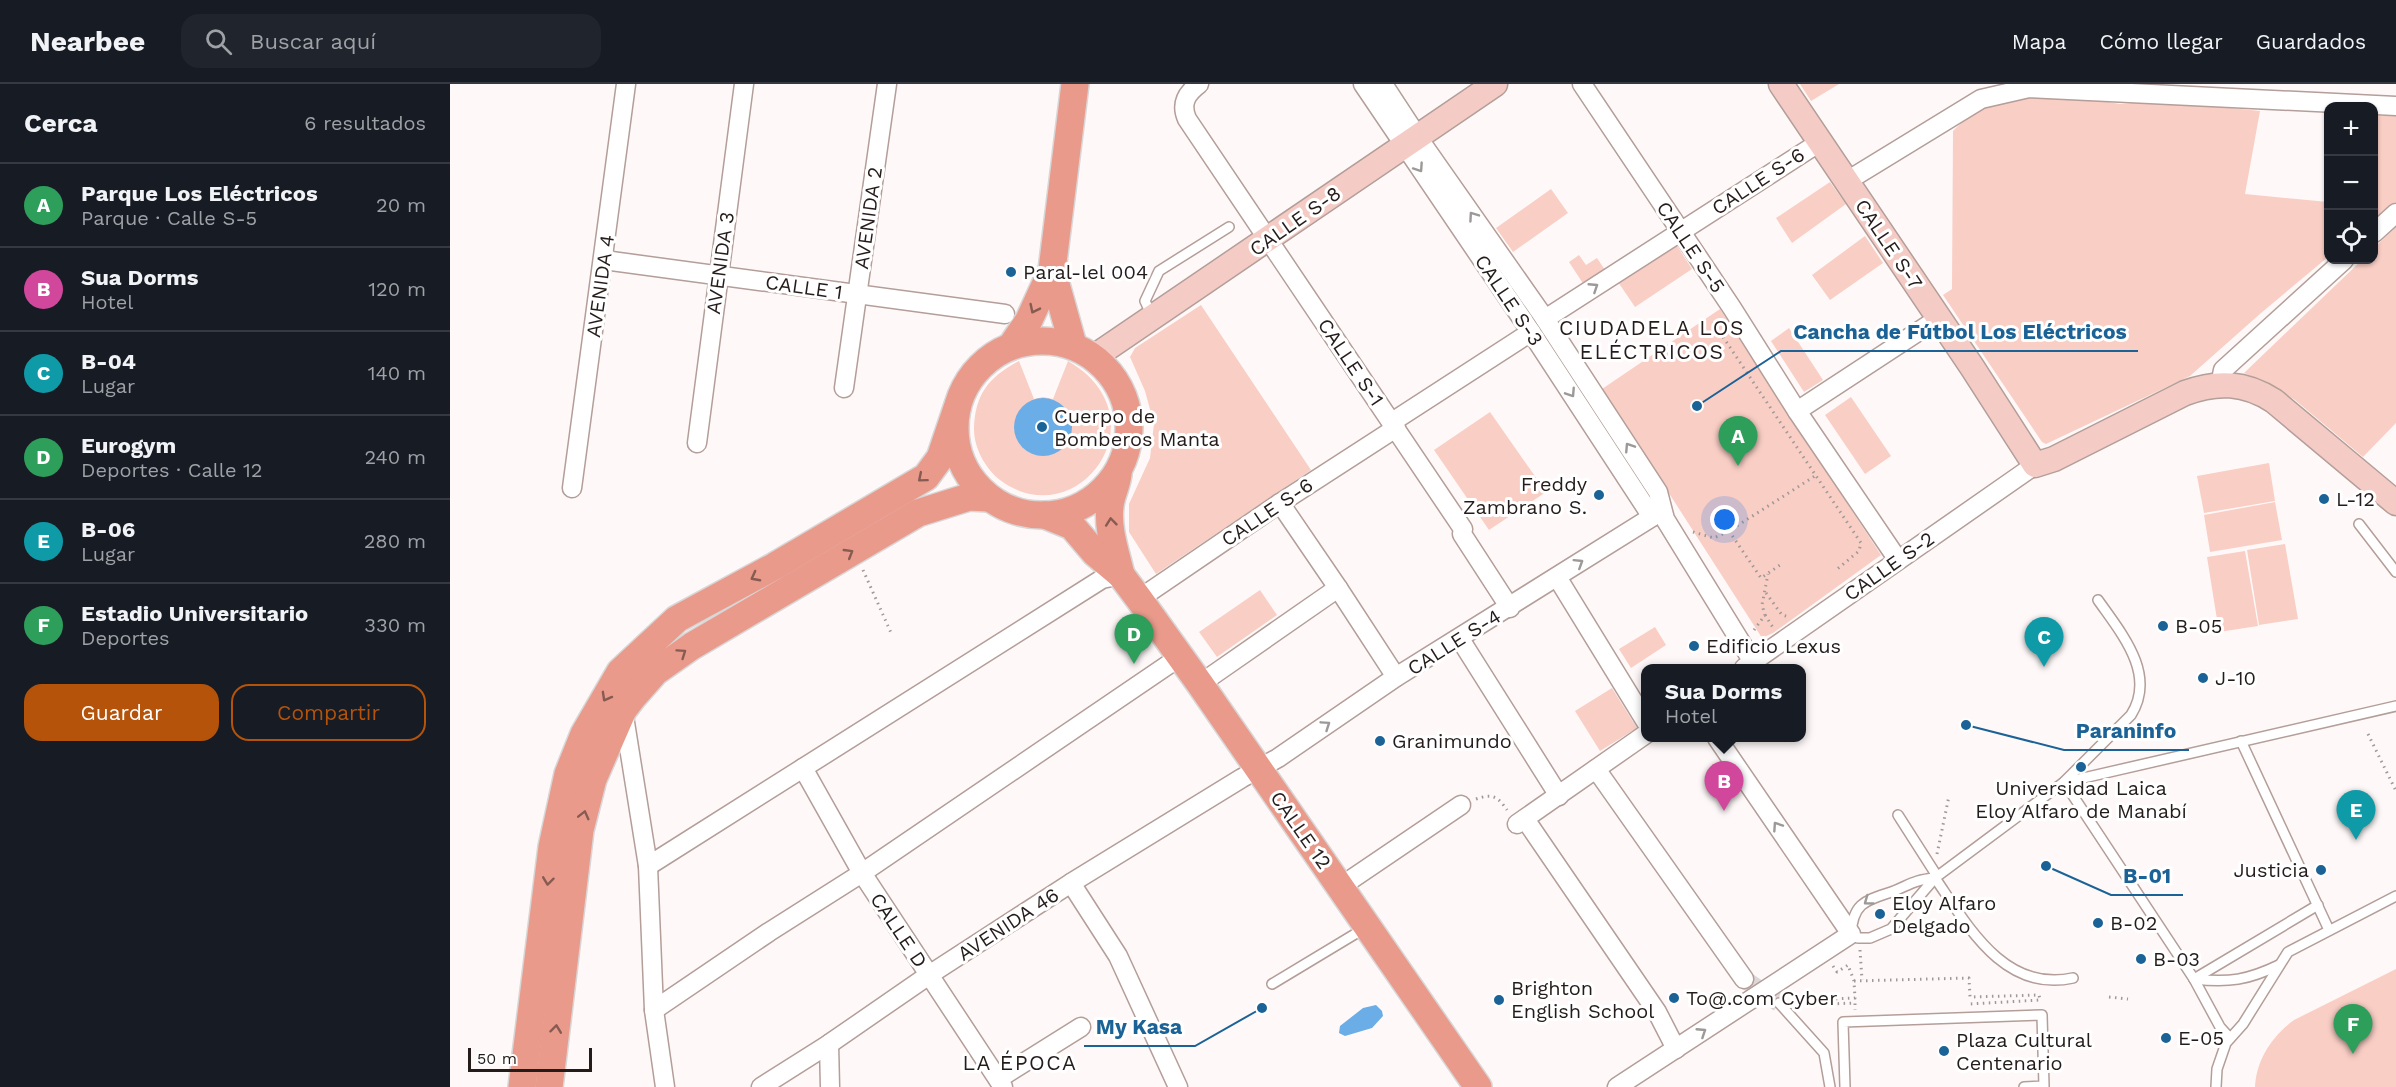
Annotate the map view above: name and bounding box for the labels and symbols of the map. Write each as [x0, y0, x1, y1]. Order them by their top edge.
street label: CALLE S-6 [1707, 142, 1809, 220]
one-way arrow [1411, 161, 1422, 172]
street label: AVENIDA 2 [849, 165, 887, 271]
street label: CALLE S-8 [1245, 181, 1345, 261]
street label: CALLE S-7 [1850, 194, 1928, 294]
street label: CALLE S-5 [1652, 197, 1730, 297]
street label: AVENIDA 3 [701, 210, 739, 316]
one-way arrow [1469, 212, 1480, 223]
street label: AVENIDA 4 [581, 233, 619, 339]
street label: CALLE S-3 [1470, 250, 1548, 350]
place label: Paral-lel 004 [1023, 260, 1148, 284]
marker: Paral-lel 004 [1004, 265, 1018, 279]
street label: CALLE 1 [764, 270, 844, 304]
one-way arrow [1587, 283, 1598, 294]
one-way arrow [1030, 303, 1042, 314]
callout: Cancha de Fútbol Los Eléctricos [1781, 312, 2138, 351]
street label: CALLE S-1 [1313, 314, 1389, 410]
district label: CIUDADELA LOS ELÉCTRICOS [1559, 315, 1745, 364]
text: Cancha de Fútbol Los Eléctricos [1793, 319, 2127, 344]
one-way arrow [1564, 386, 1575, 397]
place label: Cuerpo de Bomberos Manta [1054, 404, 1220, 451]
pin: A [1718, 416, 1758, 466]
marker: Cuerpo de Bomberos Manta [1035, 420, 1049, 434]
one-way arrow [1624, 443, 1636, 453]
one-way arrow [918, 470, 929, 481]
place label: Freddy Zambrano S. [1463, 472, 1588, 519]
street label: CALLE S-6 [1217, 473, 1317, 551]
place label: L-12 [2336, 487, 2375, 511]
marker: Freddy Zambrano S. [1592, 488, 1606, 502]
marker: L-12 [2317, 492, 2331, 506]
your location [1710, 505, 1739, 534]
one-way arrow [1105, 517, 1117, 527]
street label: CALLE S-2 [1839, 526, 1939, 606]
one-way arrow [843, 548, 853, 560]
one-way arrow [1573, 559, 1583, 571]
one-way arrow [751, 570, 761, 581]
street label: CALLE S-4 [1403, 604, 1505, 680]
pin: D [1114, 614, 1154, 664]
place label: B-05 [2175, 614, 2222, 638]
pin: C [2024, 618, 2064, 667]
marker: B-05 [2156, 619, 2170, 633]
place label: Edificio Lexus [1706, 634, 1841, 658]
marker: Edificio Lexus [1687, 639, 1701, 653]
one-way arrow [675, 649, 686, 660]
place label: J-10 [2215, 666, 2256, 690]
marker: J-10 [2196, 671, 2210, 685]
one-way arrow [601, 690, 613, 701]
callout: Paraninfo [2064, 711, 2189, 750]
text: Paraninfo [2076, 718, 2176, 743]
one-way arrow [1320, 721, 1331, 732]
place label: Granimundo [1392, 729, 1512, 753]
marker: Granimundo [1373, 734, 1387, 748]
marker: Universidad Laica Eloy Alfaro de Manabí [2074, 760, 2088, 774]
pin: B [1704, 762, 1744, 811]
place label: Universidad Laica Eloy Alfaro de Manabí [1975, 776, 2187, 823]
street label: CALLE 12 [1266, 786, 1336, 874]
pin: E [2336, 790, 2376, 840]
one-way arrow [577, 810, 590, 820]
one-way arrow [1773, 821, 1784, 832]
callout: B-01 [2111, 856, 2183, 895]
place label: Justicia [2233, 858, 2309, 882]
text: B-01 [2123, 863, 2171, 888]
marker: Justicia [2314, 863, 2328, 877]
one-way arrow [543, 876, 555, 885]
street label: AVENIDA 46 [953, 882, 1063, 966]
street label: CALLE D [865, 888, 933, 972]
place label: Eloy Alfaro Delgado [1892, 891, 1996, 938]
one-way arrow [1863, 894, 1874, 905]
marker: Eloy Alfaro Delgado [1873, 907, 1887, 921]
place label: B-02 [2110, 911, 2157, 935]
marker: B-02 [2091, 916, 2105, 930]
place label: B-03 [2153, 947, 2200, 971]
marker: B-03 [2134, 952, 2148, 966]
place label: Brighton English School [1511, 976, 1654, 1023]
place label: To@.com Cyber [1686, 986, 1837, 1010]
marker: To@.com Cyber [1667, 991, 1681, 1005]
marker: Brighton English School [1492, 993, 1506, 1007]
pin: F [2334, 1004, 2372, 1054]
callout: My Kasa [1084, 1007, 1195, 1046]
text: My Kasa [1096, 1014, 1183, 1039]
one-way arrow [549, 1024, 562, 1034]
place label: E-05 [2178, 1026, 2224, 1050]
one-way arrow [1695, 1028, 1706, 1039]
place label: Plaza Cultural Centenario [1956, 1028, 2092, 1075]
marker: E-05 [2159, 1031, 2173, 1045]
marker: Plaza Cultural Centenario [1937, 1044, 1951, 1058]
scale bar [468, 1045, 592, 1072]
district label: LA ÉPOCA [963, 1050, 1077, 1075]

